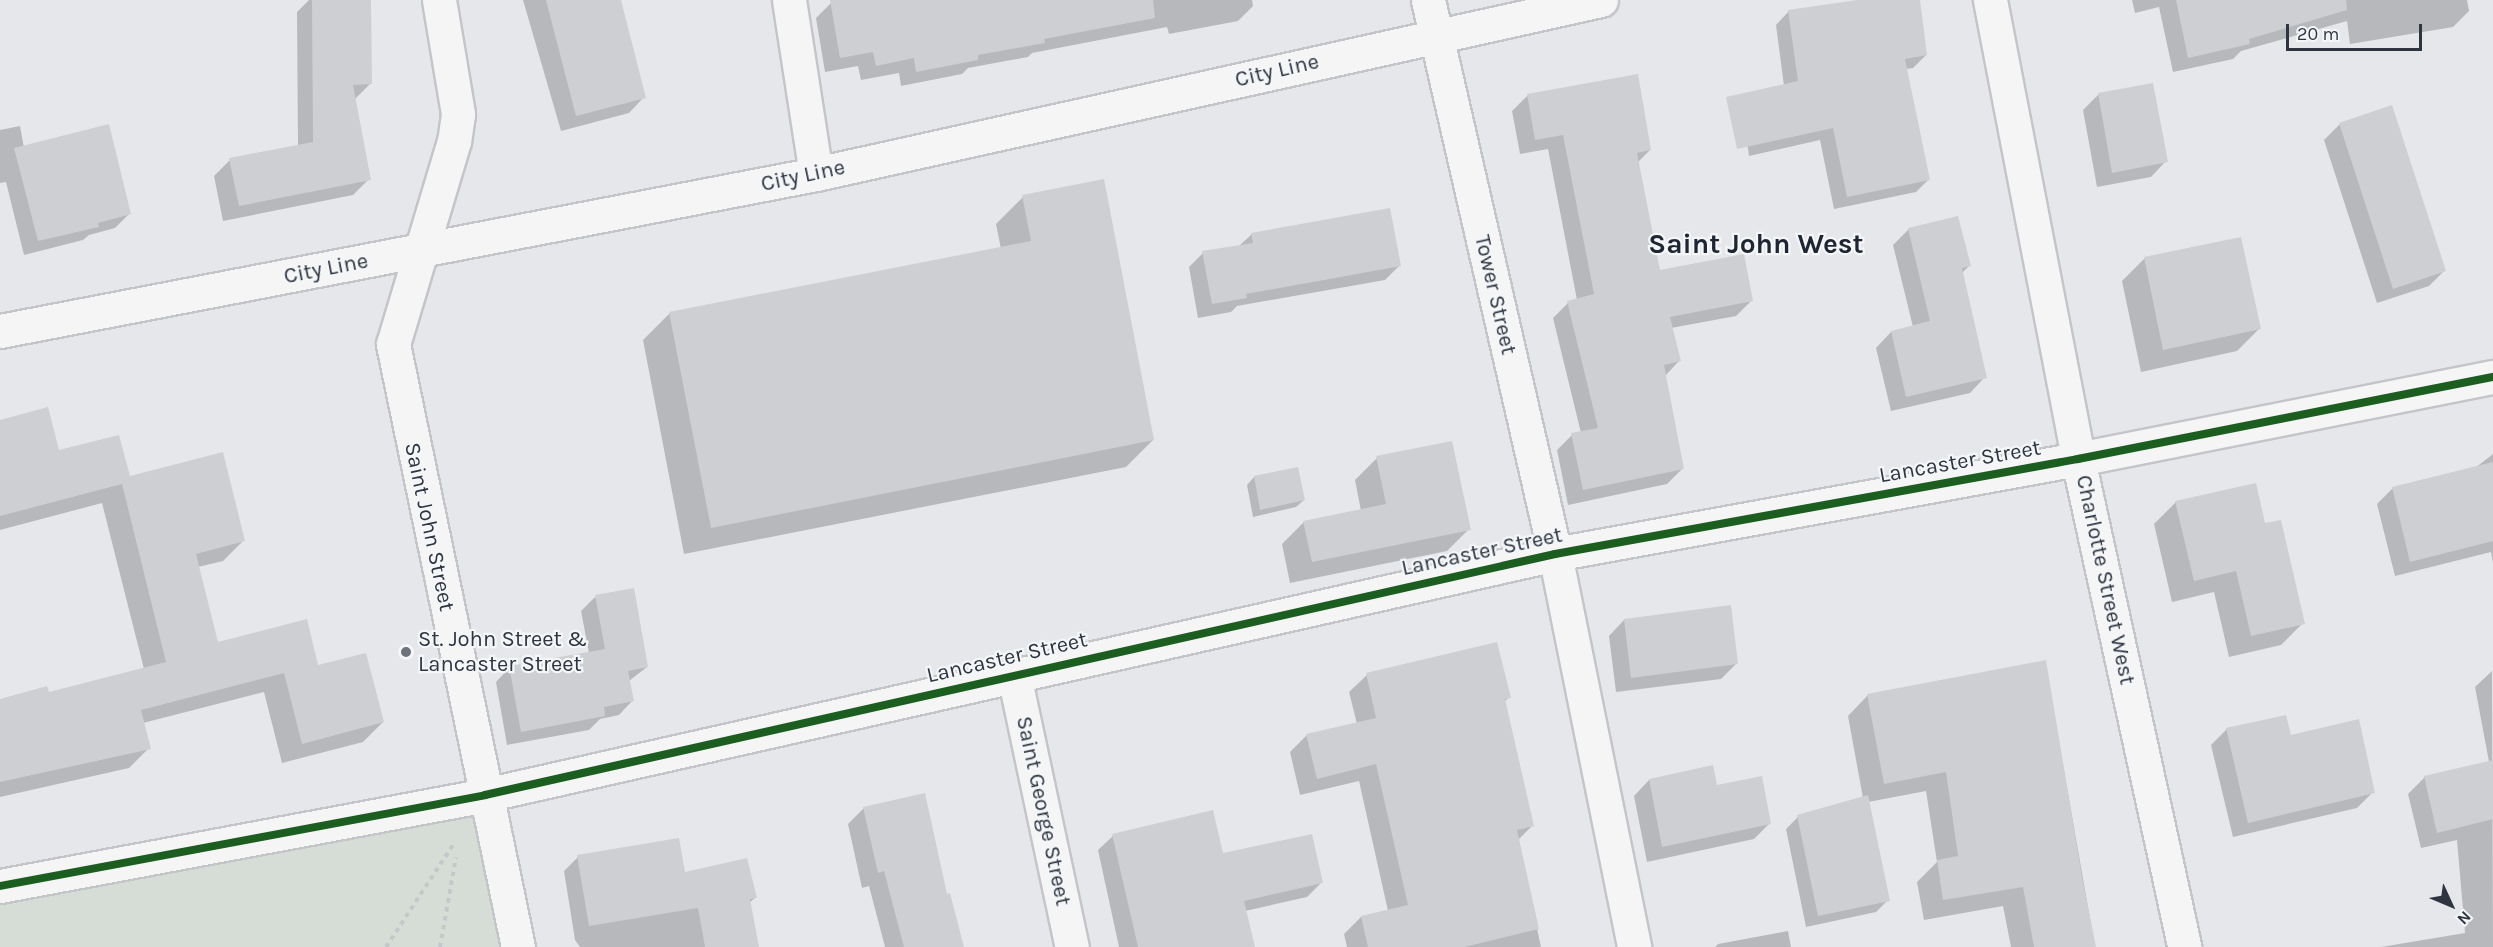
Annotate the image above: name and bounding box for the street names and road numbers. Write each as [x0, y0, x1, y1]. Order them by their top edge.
street label: City Line [1233, 49, 1321, 93]
street label: City Line [759, 154, 847, 198]
street label: Tower Street [1468, 233, 1522, 357]
street label: City Line [282, 248, 370, 290]
street label: Lancaster Street [1877, 435, 2043, 489]
street label: Saint John Street [398, 440, 460, 614]
street label: Charlotte Street West [2070, 473, 2140, 687]
street label: Lancaster Street [1399, 522, 1565, 582]
street label: Lancaster Street [924, 627, 1090, 689]
street label: Saint George Street [1010, 714, 1076, 908]

